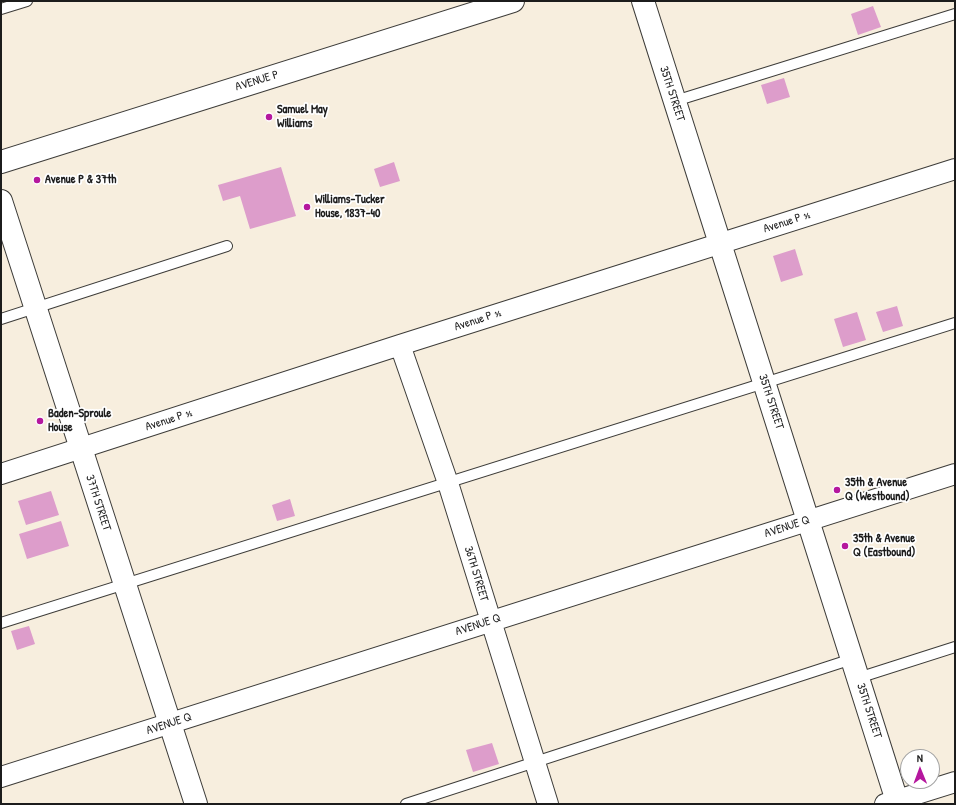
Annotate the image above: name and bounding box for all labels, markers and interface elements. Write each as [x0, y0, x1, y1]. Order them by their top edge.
street label: 35TH STREET [656, 65, 688, 123]
street label: AVENUE P [234, 68, 280, 94]
place label: Samuel May Williams [277, 103, 328, 131]
marker: Samuel May Williams [264, 112, 274, 122]
place label: Avenue P & 37th [45, 173, 116, 187]
marker: Avenue P & 37th [32, 175, 42, 185]
place label: Williams-Tucker House, 1837-40 [315, 193, 385, 221]
marker: Williams-Tucker House, 1837-40 [302, 202, 312, 212]
street label: Avenue P ½ [762, 208, 812, 236]
street label: Avenue P ½ [453, 306, 503, 334]
street label: 35TH STREET [755, 373, 787, 431]
street label: Avenue P ½ [144, 406, 194, 434]
place label: Baden-Sproule House [48, 407, 111, 435]
marker: Baden-Sproule House [35, 416, 45, 426]
street label: 37TH STREET [82, 473, 114, 533]
place label: 35th & Avenue Q (Westbound) [845, 476, 910, 504]
marker: 35th & Avenue Q (Westbound) [832, 485, 842, 495]
street label: AVENUE Q [763, 513, 811, 541]
place label: 35th & Avenue Q (Eastbound) [853, 532, 915, 560]
marker: 35th & Avenue Q (Eastbound) [840, 541, 850, 551]
street label: 36TH STREET [461, 545, 491, 603]
street label: AVENUE Q [454, 611, 502, 639]
street label: 35TH STREET [853, 682, 885, 740]
street label: AVENUE Q [145, 710, 193, 738]
north arrow [900, 749, 940, 789]
text: N [917, 751, 923, 765]

